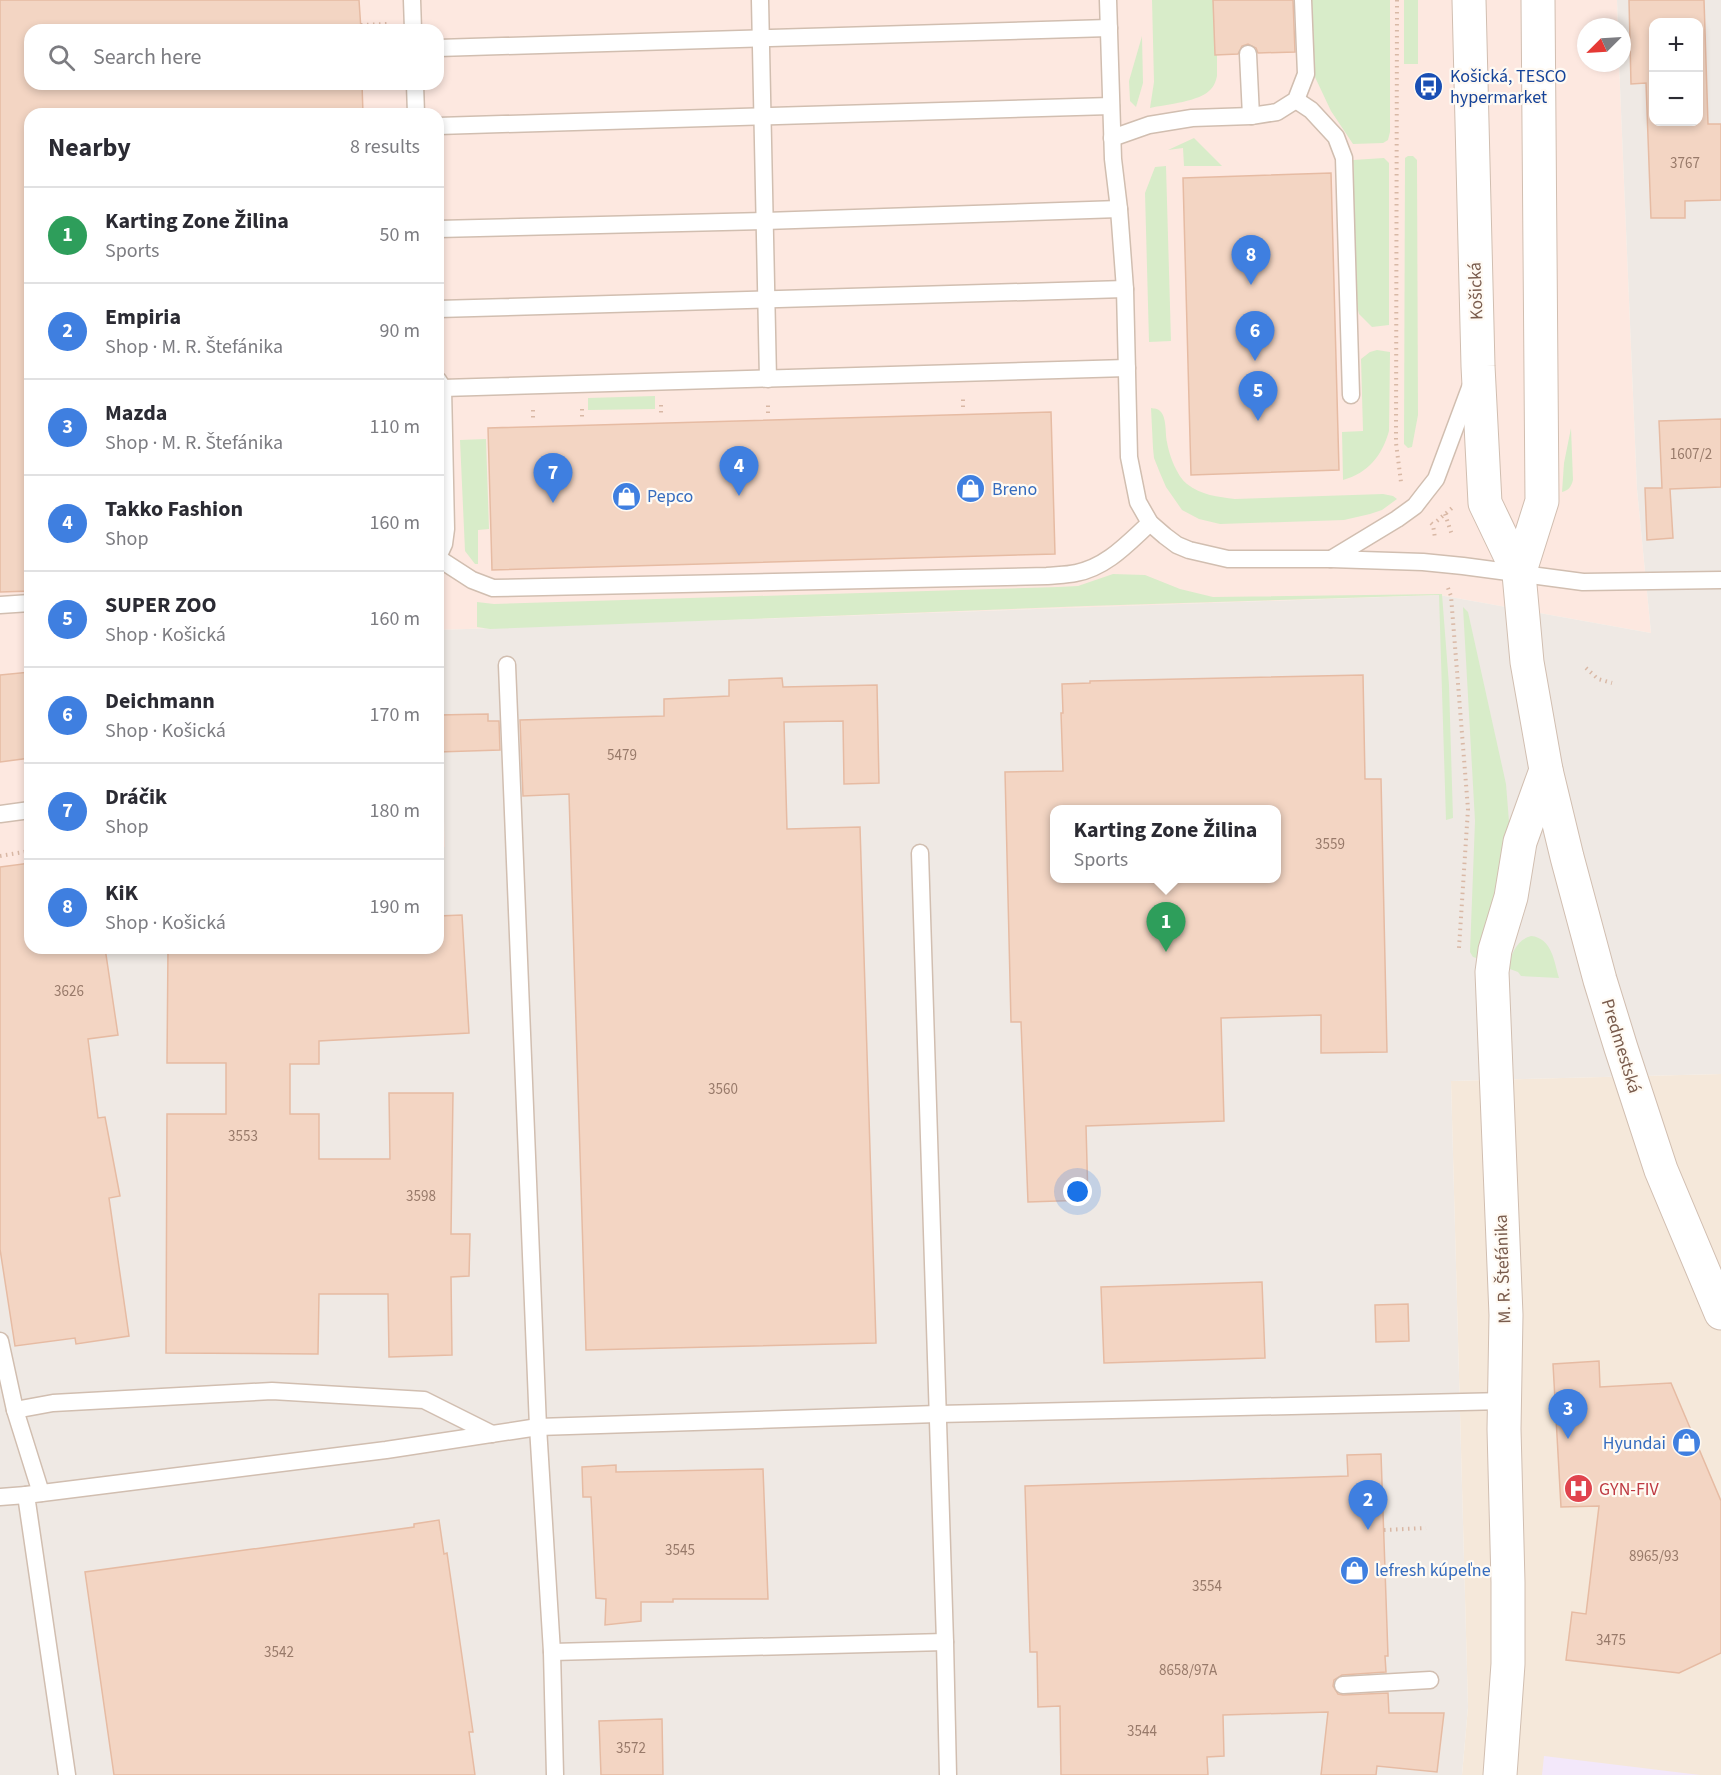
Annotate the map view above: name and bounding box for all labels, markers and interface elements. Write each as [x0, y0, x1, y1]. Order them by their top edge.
north arrow [1577, 18, 1631, 72]
map controls [1649, 18, 1703, 126]
button: + [1649, 18, 1703, 72]
search box [24, 24, 444, 90]
icon: search [45, 41, 78, 74]
text: Search here [93, 41, 201, 73]
place label: Košická, TESCO hypermarket [1450, 64, 1567, 110]
bus stop icon: Košická, TESCO hypermarket [1413, 70, 1445, 102]
button: − [1649, 72, 1703, 126]
text: Nearby [48, 129, 131, 166]
text: 8 results [350, 133, 420, 161]
house number: 3767 [1670, 153, 1700, 174]
text: Karting Zone Žilina [105, 205, 289, 237]
text: 1 [62, 221, 73, 249]
text: 50 m [380, 221, 420, 249]
pin: 8 [1232, 236, 1270, 285]
text: Sports [105, 237, 160, 265]
street label: Košická [1462, 262, 1490, 320]
text: Empiria [105, 301, 181, 333]
pin: 6 [1236, 312, 1274, 361]
text: 2 [62, 317, 73, 345]
text: 90 m [380, 317, 420, 345]
text: Shop · M. R. Štefánika [105, 333, 283, 361]
pin: 5 [1238, 372, 1278, 421]
text: Mazda [105, 397, 167, 429]
text: 3 [62, 413, 73, 441]
text: 110 m [370, 413, 420, 441]
text: Shop · M. R. Štefánika [105, 429, 283, 457]
house number: 1607/2 [1670, 444, 1712, 465]
pin: 4 [720, 446, 758, 496]
pin: 7 [534, 454, 572, 503]
shop icon: Breno [955, 473, 987, 505]
place label: Breno [992, 477, 1037, 502]
shop icon: Pepco [610, 480, 642, 512]
place label: Pepco [647, 484, 693, 509]
text: Takko Fashion [105, 493, 243, 525]
text: 4 [62, 509, 73, 537]
text: 160 m [370, 509, 420, 537]
text: Shop [105, 525, 149, 553]
text: SUPER ZOO [105, 589, 216, 621]
text: 5 [62, 605, 73, 633]
text: 160 m [370, 605, 420, 633]
text: Shop · Košická [105, 621, 226, 649]
text: Deichmann [105, 685, 215, 717]
text: 6 [62, 701, 73, 729]
text: 170 m [370, 701, 420, 729]
text: Shop · Košická [105, 717, 226, 745]
house number: 5479 [607, 745, 637, 766]
text: Dráčik [105, 781, 167, 813]
text: 7 [62, 797, 73, 825]
text: 180 m [370, 797, 420, 825]
popup [1050, 805, 1281, 883]
text: Shop [105, 813, 149, 841]
text: Karting Zone Žilina [1074, 814, 1257, 846]
house number: 3559 [1315, 834, 1345, 855]
text: Sports [1074, 846, 1128, 874]
text: KiK [105, 877, 138, 909]
text: 8 [62, 893, 73, 921]
text: 190 m [370, 893, 420, 921]
pin: 1 [1146, 902, 1186, 952]
text: Shop · Košická [105, 909, 226, 937]
house number: 3626 [54, 981, 84, 1002]
street label: Predmestská [1595, 996, 1647, 1096]
house number: 3560 [708, 1079, 738, 1100]
house number: 3553 [228, 1126, 258, 1147]
your location [1063, 1177, 1092, 1206]
house number: 3598 [406, 1186, 436, 1207]
street label: M. R. Štefánika [1489, 1214, 1517, 1324]
pin: 3 [1548, 1390, 1588, 1439]
shop icon: Hyundai [1671, 1427, 1703, 1459]
place label: Hyundai [1603, 1431, 1666, 1456]
hospital icon: GYN-FIV [1562, 1473, 1594, 1505]
place label: GYN-FIV [1599, 1477, 1660, 1502]
pin: 2 [1348, 1480, 1388, 1530]
house number: 3545 [665, 1540, 695, 1561]
house number: 8965/93 [1629, 1546, 1679, 1567]
shop icon: lefresh kúpeľne [1338, 1554, 1370, 1586]
place label: lefresh kúpeľne [1375, 1558, 1491, 1583]
house number: 3554 [1192, 1576, 1222, 1597]
house number: 3475 [1596, 1630, 1626, 1651]
house number: 3542 [264, 1642, 294, 1663]
house number: 8658/97A [1159, 1660, 1218, 1681]
house number: 3544 [1127, 1721, 1157, 1742]
house number: 3572 [616, 1738, 646, 1759]

